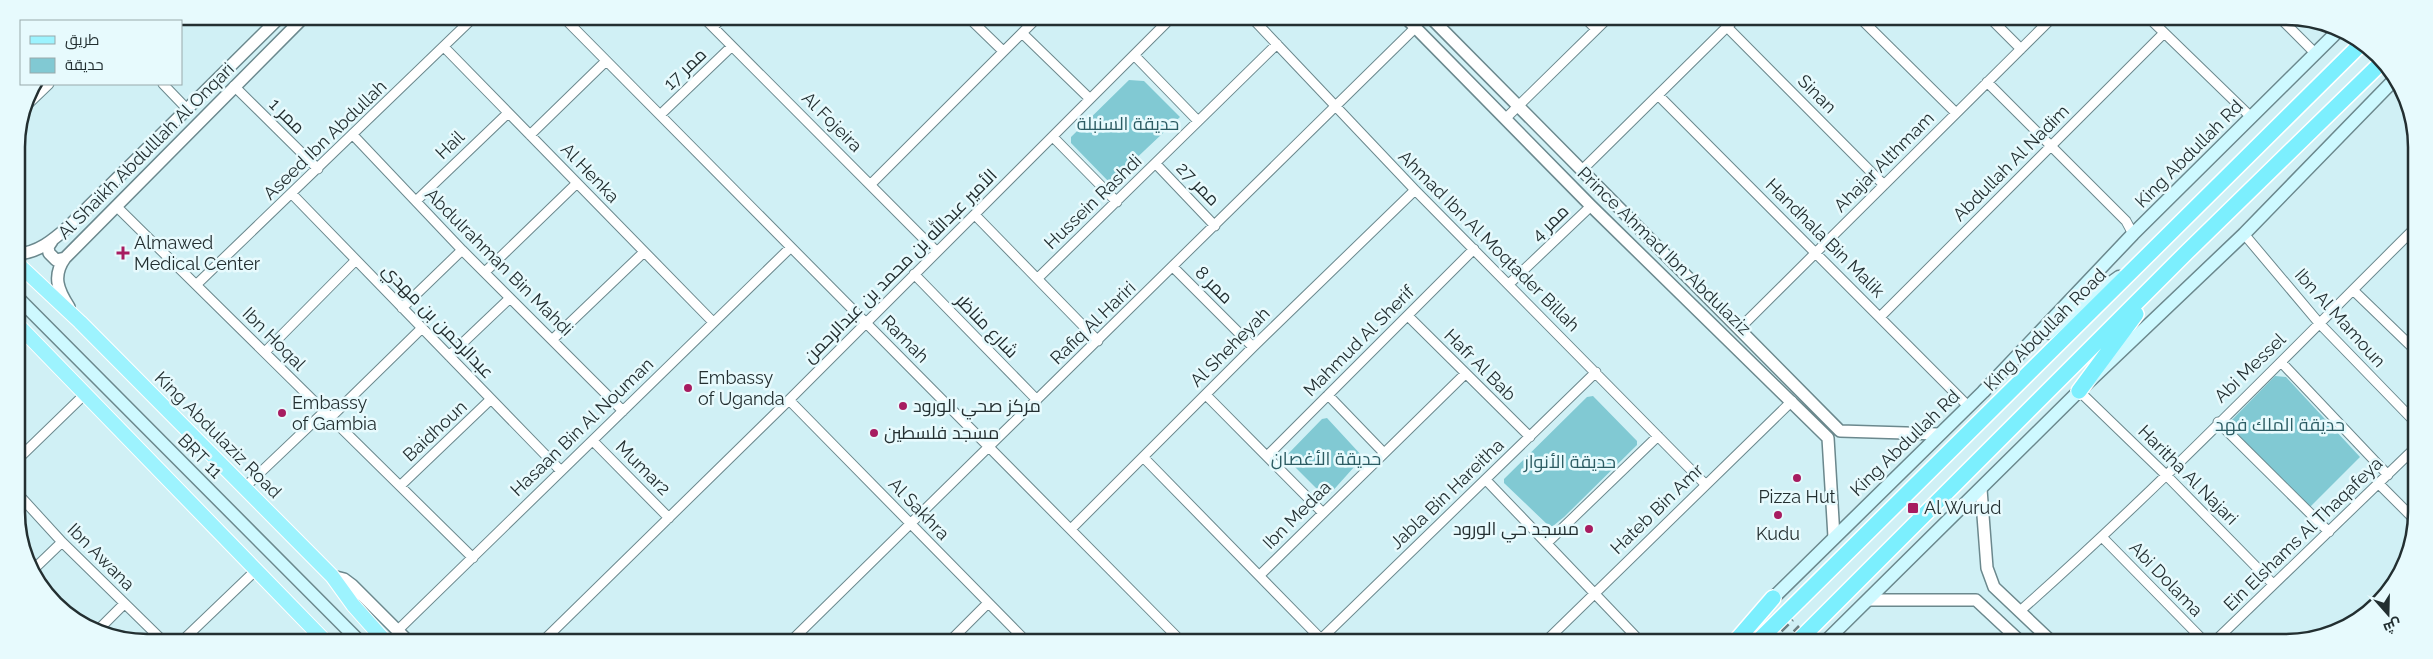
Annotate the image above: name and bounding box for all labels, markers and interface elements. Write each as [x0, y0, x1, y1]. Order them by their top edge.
legend [20, 20, 182, 85]
text: طريق [65, 31, 99, 50]
street label: ممر 17 [659, 43, 711, 95]
text: حديقة [65, 56, 104, 74]
street label: Al Shaikh Abdulllah Al Onqari [53, 58, 238, 243]
street label: Sinan [1794, 70, 1841, 117]
street label: Aseed Ibn Abdullah [259, 75, 391, 204]
street label: Al Fojeira [798, 87, 867, 156]
street label: ممر 1 [265, 94, 309, 138]
street label: King Abdullah Rd [2130, 95, 2247, 212]
street label: Abdullah Al Nadim [1948, 100, 2073, 225]
street label: Ahajar Althmam [1829, 107, 1938, 216]
park label: حديقة السنبلة [1077, 113, 1179, 134]
street label: Hail [431, 126, 468, 163]
street label: Al Henka [557, 139, 624, 207]
street label: Ahmad Ibn Al Moqtader Billah [1394, 146, 1584, 336]
street label: Hussein Rashdi [1040, 150, 1146, 253]
street label: ممر 27 [1172, 157, 1224, 211]
street label: Prince Ahmad Ibn Abdulaziz [1573, 162, 1755, 339]
street label: الأمير عبدالله بن محمد بن عبدالرحمن [798, 164, 1002, 368]
street label: Handhala Bin Malik [1762, 174, 1889, 302]
street label: Abdulrahman Bin Mahdi [421, 183, 578, 340]
street label: ممر 4 [1527, 200, 1573, 246]
place label: Almawed Medical Center [134, 232, 261, 274]
marker: Almawed Medical Center [116, 246, 130, 260]
street label: عبدالرحمن بن مهدي [375, 259, 498, 385]
street label: ممر 8 [1191, 262, 1237, 308]
street label: King Abdullah Road [1979, 264, 2110, 395]
street label: Ibn Al Mamoun [2291, 264, 2390, 371]
street label: Rafiq Al Hariri [1046, 277, 1140, 368]
street label: Mahmud Al Sherif [1299, 280, 1419, 400]
street label: شارع مناظر [950, 289, 1023, 363]
street label: Ibn Hoqal [239, 303, 310, 375]
street label: Al Sheheyah [1186, 303, 1274, 391]
street label: Ramah [877, 311, 933, 367]
street label: Hafr Al Bab [1440, 324, 1521, 405]
street label: Abi Messel [2210, 328, 2290, 407]
street label: Hasaan Bin Al Nouman [506, 353, 657, 500]
street label: King Abdulaziz Road [151, 367, 286, 502]
place label: Embassy of Uganda [698, 367, 785, 409]
marker: Embassy of Uganda [682, 382, 694, 394]
street label: King Abdullah Rd [1846, 385, 1964, 500]
place label: Embassy of Gambia [292, 392, 377, 434]
place label: مركز صحي الورود [913, 395, 1041, 420]
street label: Baidhoun [398, 396, 471, 465]
marker: مركز صحي الورود [897, 400, 909, 412]
marker: Embassy of Gambia [276, 407, 288, 419]
park label: حديقة الملك فهد [2215, 414, 2345, 436]
street label: Haritha Al Najari [2134, 420, 2243, 529]
place label: مسجد فلسطين [884, 422, 999, 444]
marker: مسجد فلسطين [868, 427, 880, 439]
street label: BRT 11 [174, 429, 227, 482]
street label: Jabla Bin Hareitha [1386, 434, 1508, 553]
street label: Mumar2 [612, 436, 675, 499]
park label: حديقة الأغصان [1271, 448, 1381, 470]
park label: حديقة الأنوار [1523, 451, 1616, 473]
street label: Ein Elshams Al Thaqafeya [2219, 452, 2386, 615]
street label: Hateb Bin Amr [1606, 459, 1708, 558]
marker: Pizza Hut [1791, 472, 1803, 484]
street label: Al Sakhra [885, 473, 954, 544]
street label: Ibn Medaa [1258, 476, 1335, 553]
place label: Pizza Hut [1758, 486, 1836, 507]
place label: Al Wurud [1924, 497, 2002, 518]
marker: Al Wurud [1906, 501, 1920, 515]
marker: Kudu [1772, 509, 1784, 521]
place label: مسجد حي الورود [1453, 518, 1579, 543]
street label: Ibn Awana [63, 519, 139, 595]
marker: مسجد حي الورود [1583, 523, 1595, 535]
place label: Kudu [1756, 523, 1800, 544]
street label: Abi Dolama [2125, 537, 2207, 621]
north arrow [2363, 589, 2413, 639]
text: ش [2381, 615, 2404, 637]

